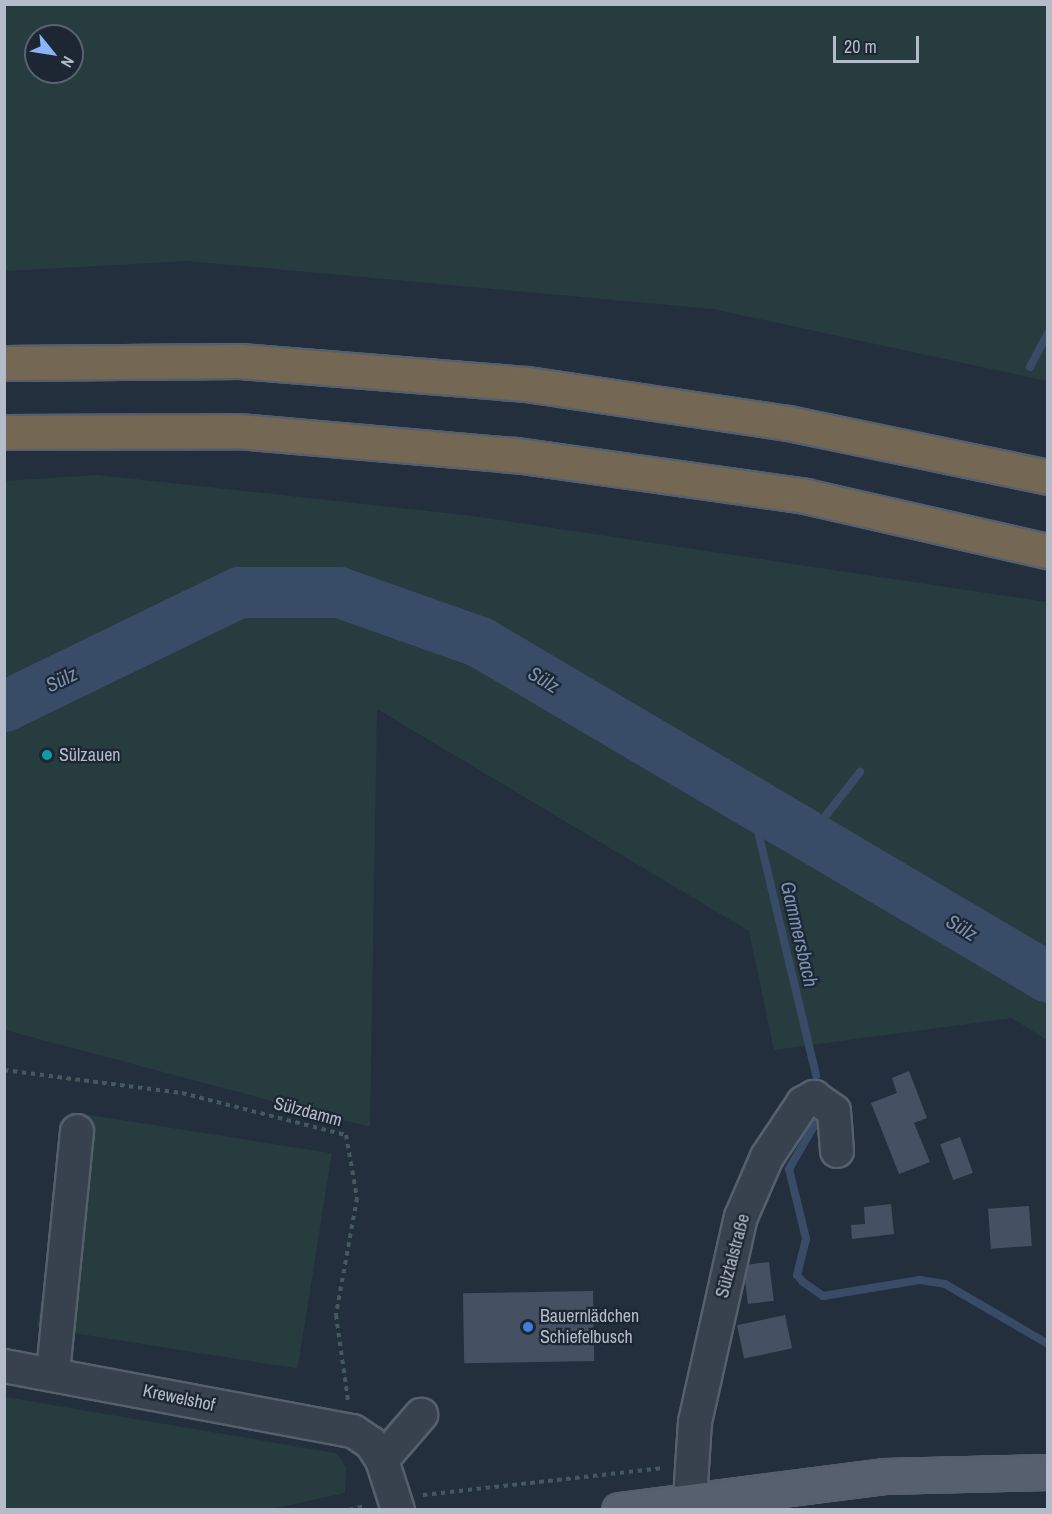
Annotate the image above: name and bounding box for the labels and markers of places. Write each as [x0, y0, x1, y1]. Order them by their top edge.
place label: Sülzauen [59, 744, 121, 766]
marker: Sülzauen [40, 748, 54, 762]
place label: Bauernlädchen Schiefelbusch [540, 1306, 639, 1348]
marker: Bauernlädchen Schiefelbusch [521, 1320, 535, 1334]

